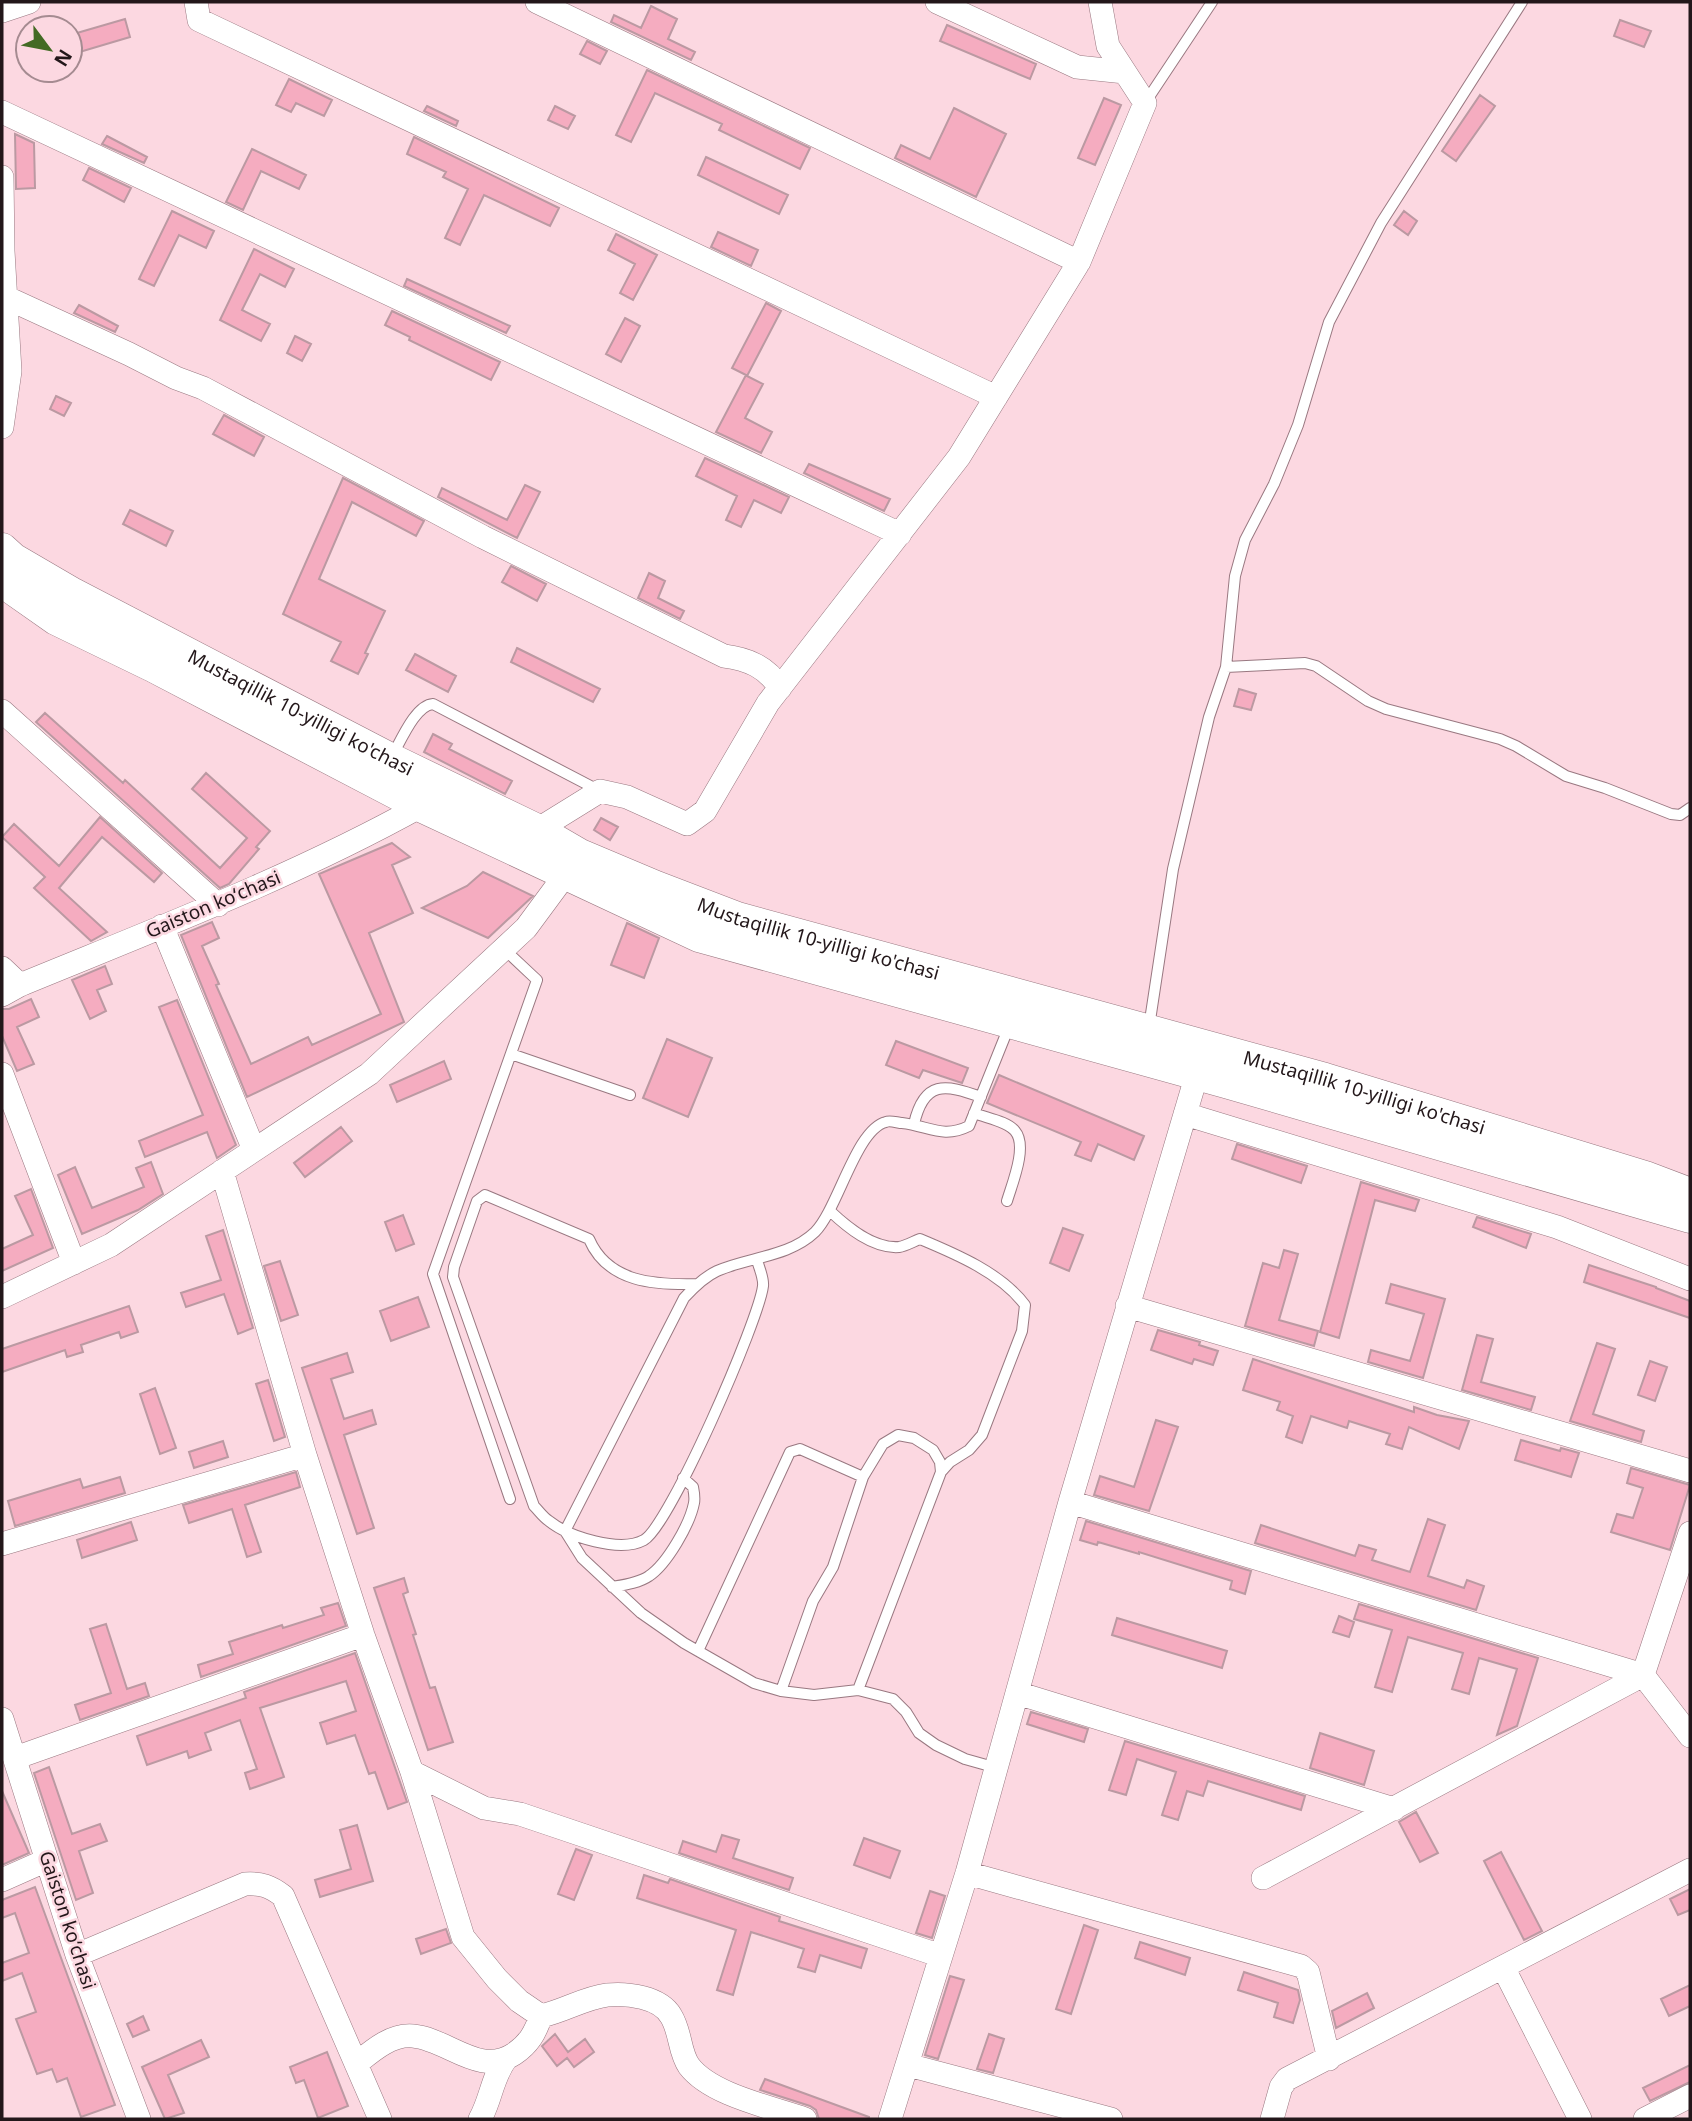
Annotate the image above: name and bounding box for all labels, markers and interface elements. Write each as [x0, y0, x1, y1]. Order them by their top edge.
north arrow [14, 14, 84, 84]
text: N [48, 45, 79, 71]
street label: Mustaqillik 10-yilligi ko'chasi [183, 643, 418, 781]
street label: Gaiston koʻchasi [142, 864, 284, 944]
street label: Mustaqillik 10-yilligi ko'chasi [694, 891, 943, 986]
street label: Mustaqillik 10-yilligi ko'chasi [1241, 1044, 1488, 1140]
street label: Gaiston koʻchasi [33, 1847, 103, 1993]

